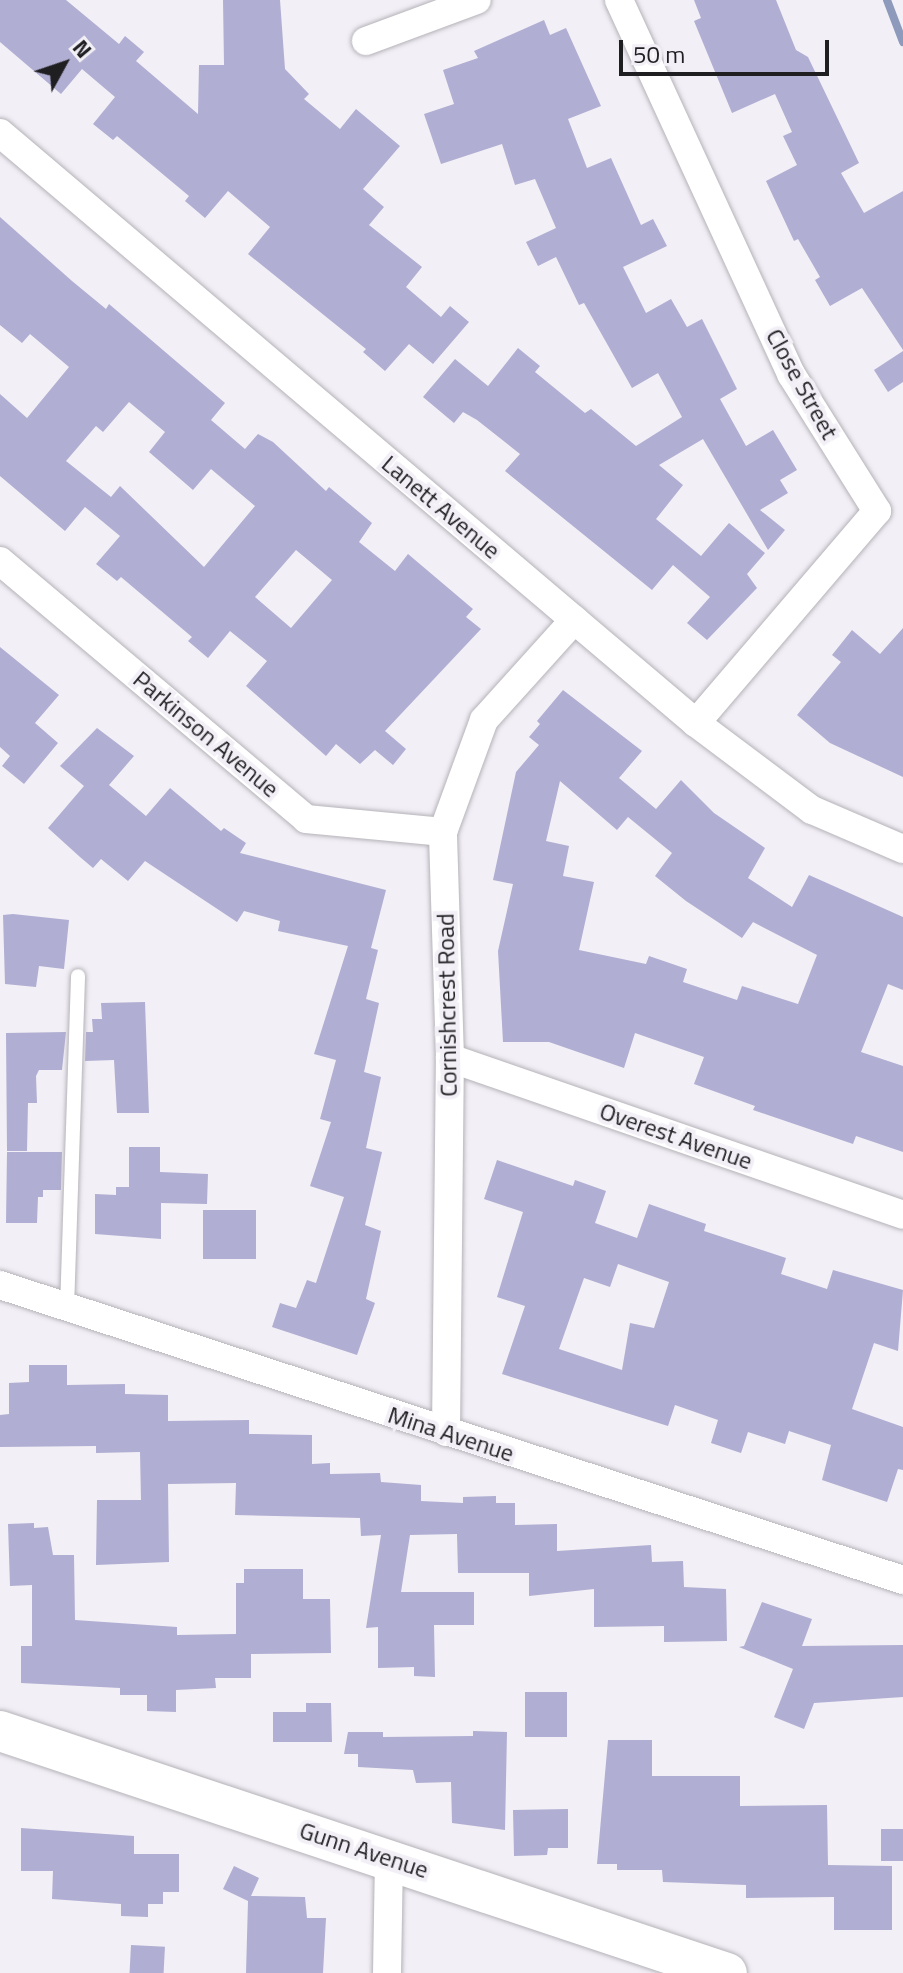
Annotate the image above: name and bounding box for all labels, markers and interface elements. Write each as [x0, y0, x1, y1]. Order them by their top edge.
north arrow [24, 24, 104, 104]
scale bar [623, 24, 833, 74]
text: N [64, 32, 100, 65]
text: 50 m [633, 36, 685, 72]
street label: Close Street [760, 324, 844, 444]
street label: Lanett Avenue [376, 449, 506, 565]
street label: Parkinson Avenue [127, 665, 285, 803]
street label: Cornishcrest Road [431, 913, 463, 1097]
street label: Overest Avenue [596, 1096, 756, 1176]
street label: Mina Avenue [384, 1400, 518, 1468]
street label: Gunn Avenue [296, 1816, 432, 1884]

